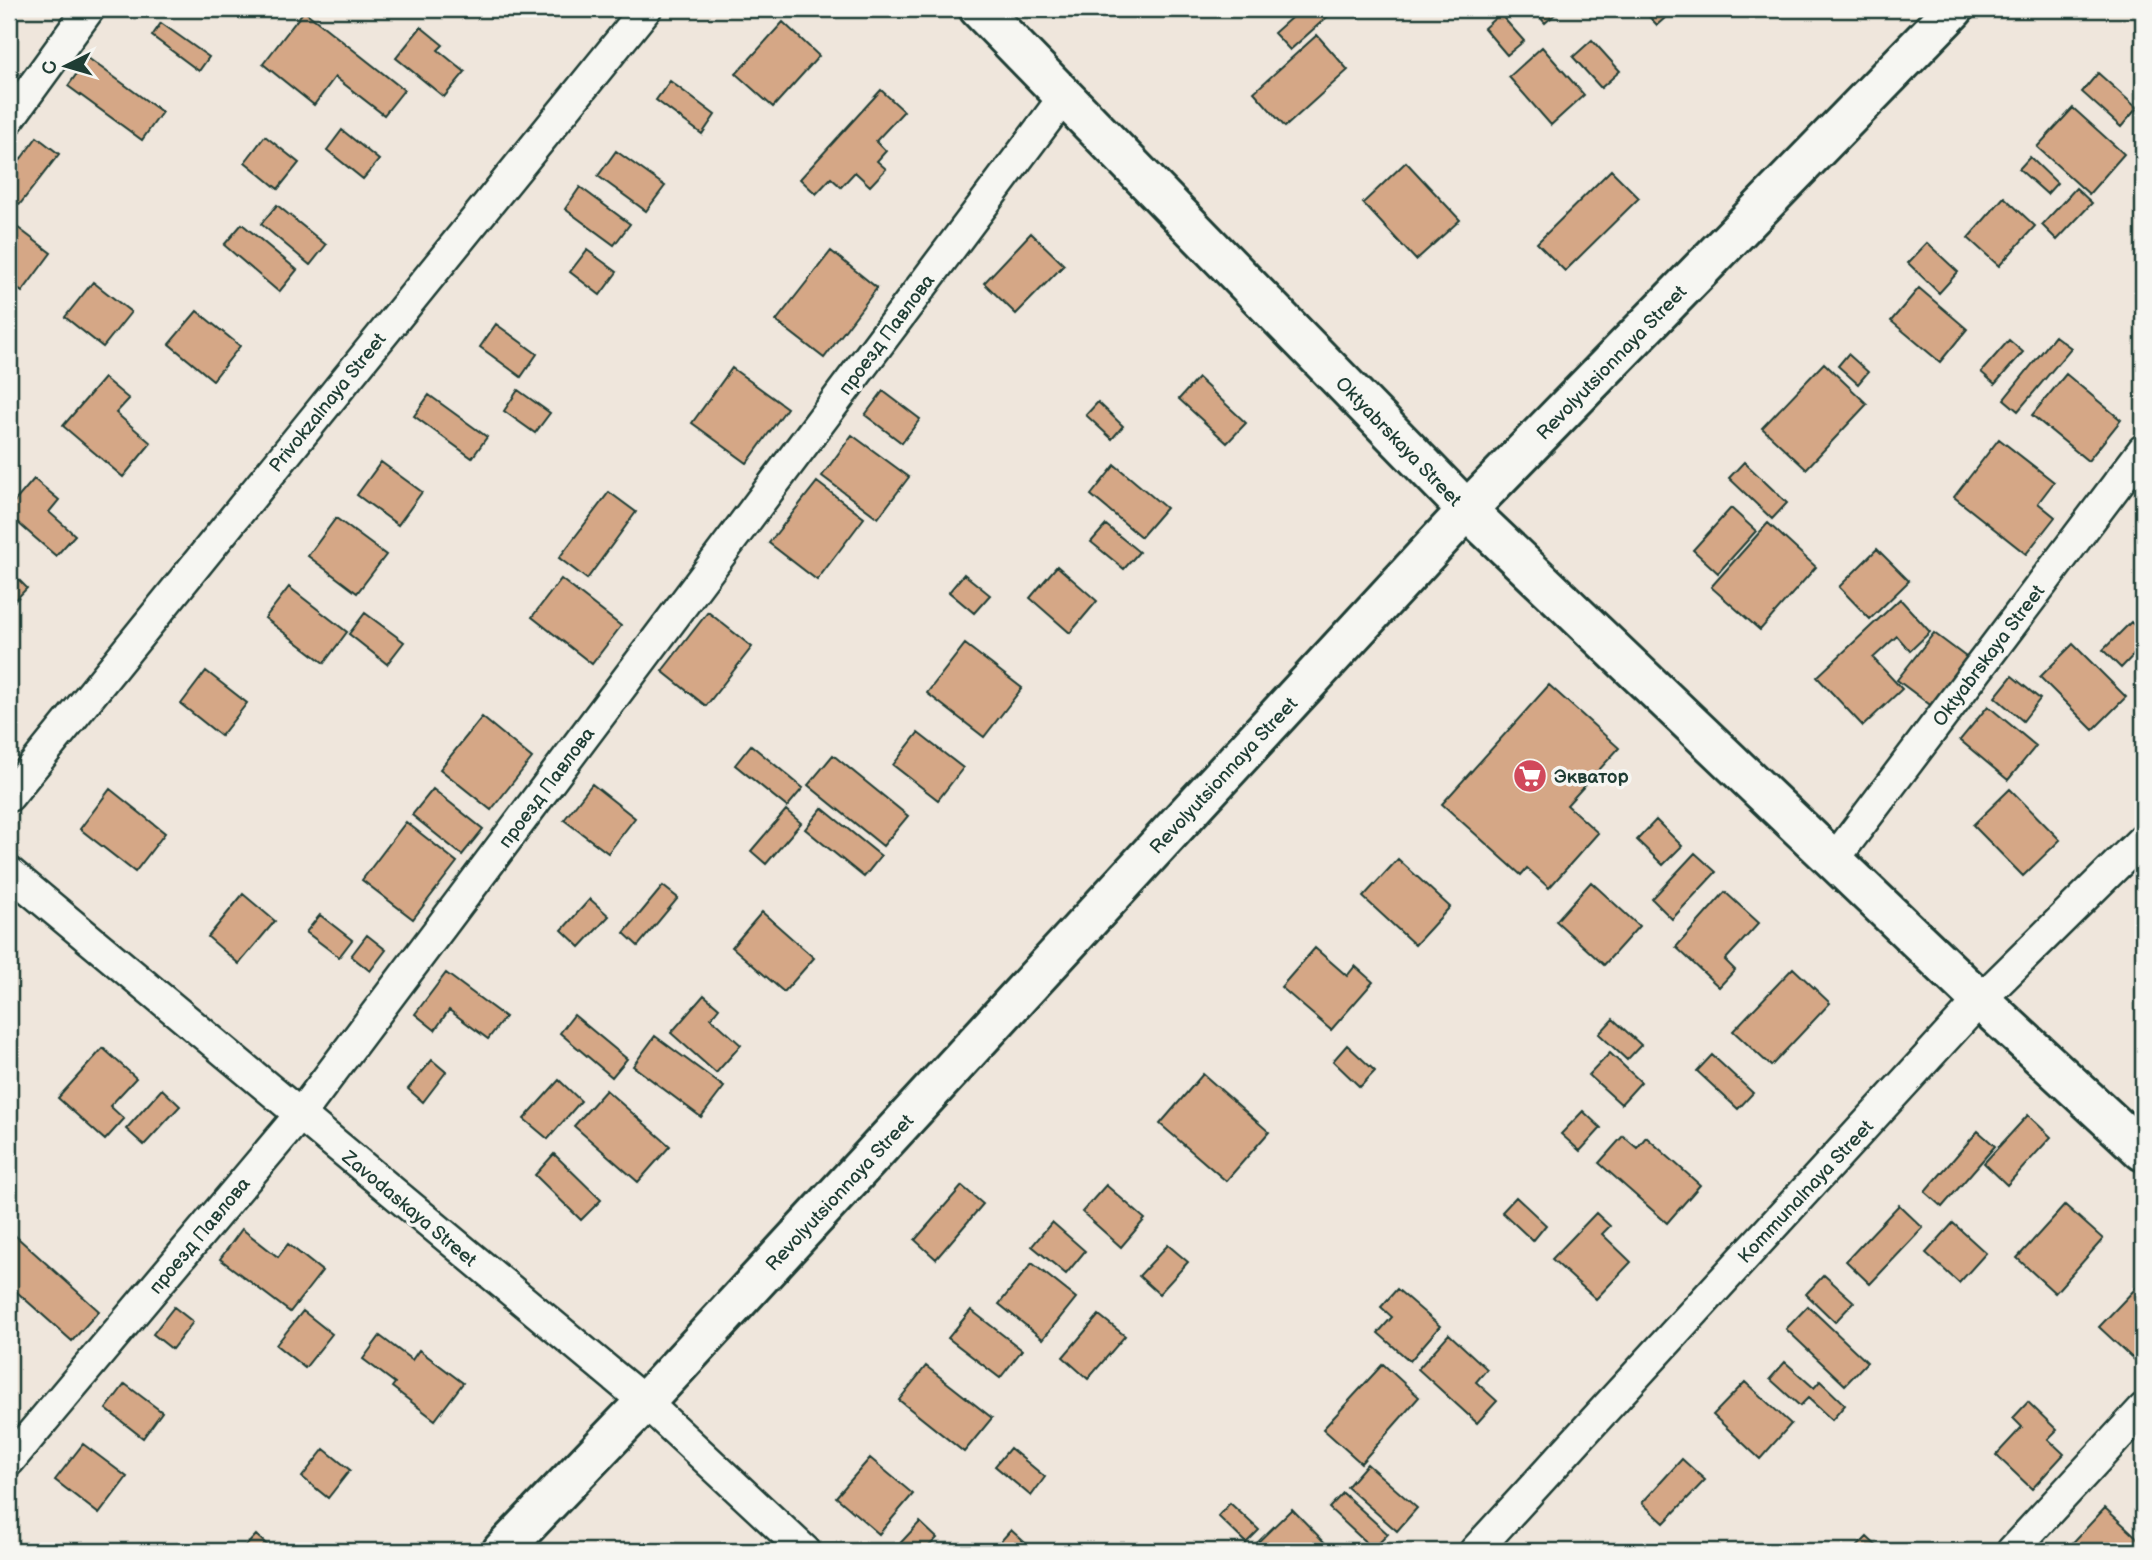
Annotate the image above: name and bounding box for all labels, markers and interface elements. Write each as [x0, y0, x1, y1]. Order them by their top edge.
north arrow [32, 32, 102, 102]
text: С [39, 60, 63, 75]
street label: проезд Павлова [834, 270, 940, 400]
street label: Revolyutsionnaya Street [1532, 281, 1692, 445]
street label: Privokzalnaya Street [265, 328, 392, 477]
street label: Oktyabrskaya Street [1330, 372, 1466, 512]
street label: Oktyabrskaya Street [1928, 580, 2050, 731]
street label: Revolyutsionnaya Street [1145, 693, 1303, 859]
street label: проезд Павлова [494, 723, 600, 853]
supermarket icon: Экватор [1511, 757, 1549, 795]
place label: Экватор [1554, 766, 1629, 789]
street label: Revolyutsionnaya Street [761, 1110, 919, 1276]
street label: Kommunalnaya Street [1734, 1115, 1879, 1268]
street label: Zavodaskaya Street [336, 1145, 481, 1272]
street label: проезд Павлова [145, 1173, 256, 1299]

